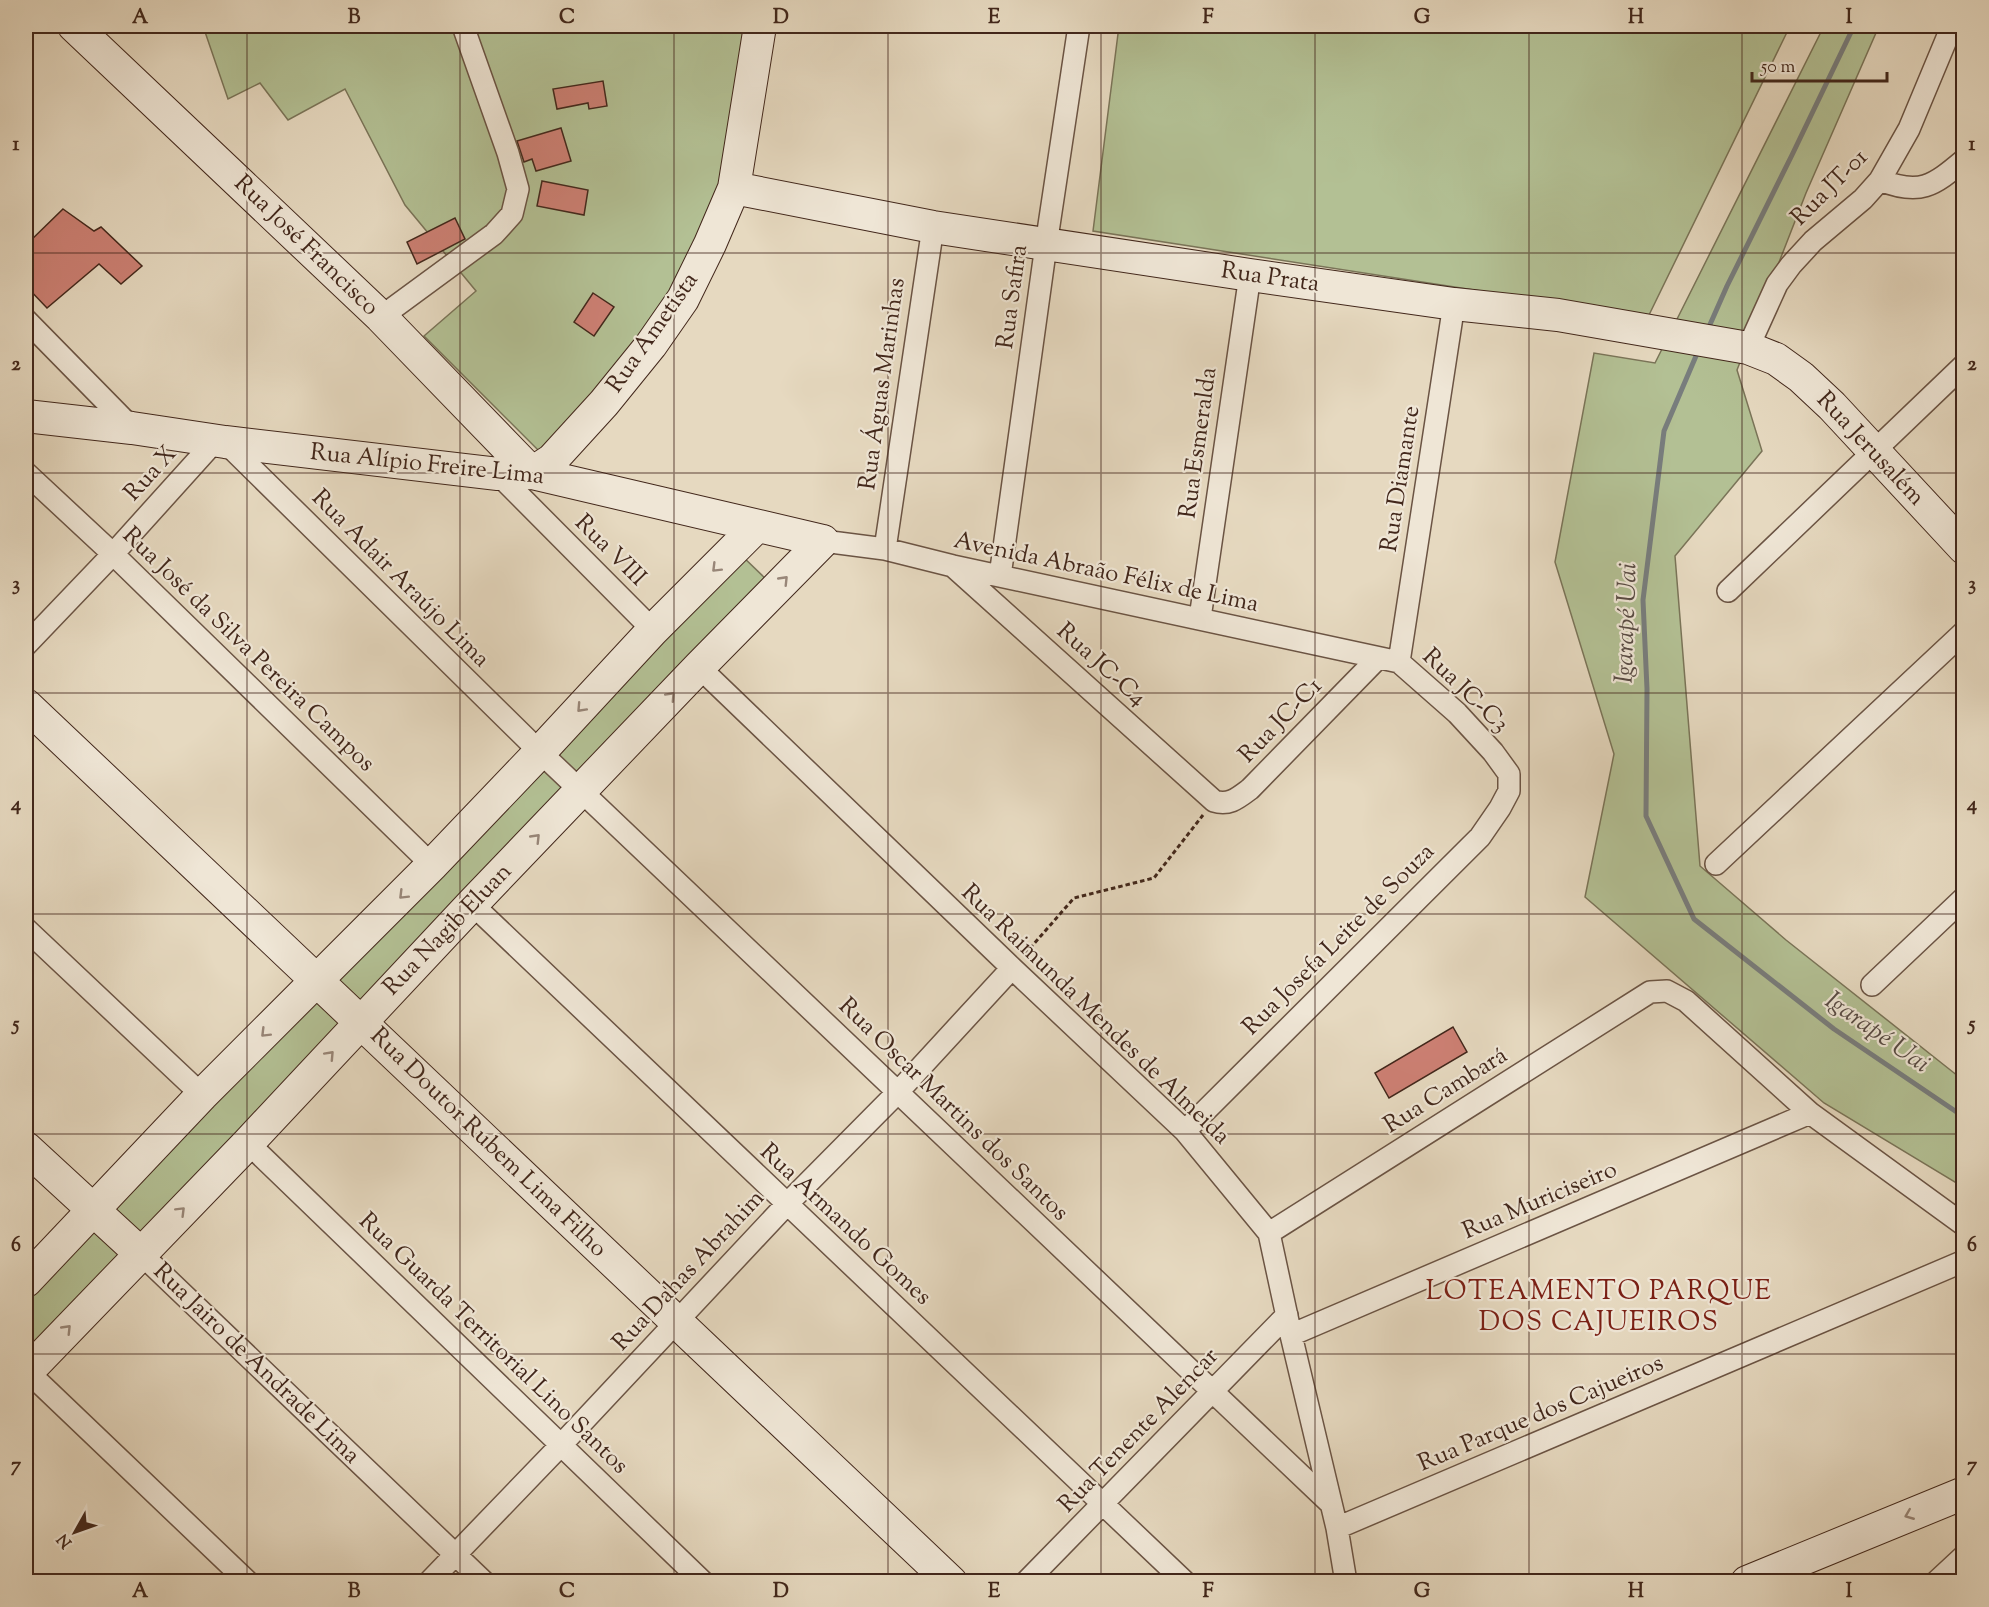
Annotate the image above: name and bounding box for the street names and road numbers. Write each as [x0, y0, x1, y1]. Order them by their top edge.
street label: Rua JT-01 [1784, 142, 1876, 234]
street label: Rua José Francisco [226, 168, 386, 324]
street label: Rua Safira [989, 243, 1037, 351]
street label: Rua Prata [1219, 254, 1321, 302]
street label: Rua Ametista [599, 266, 707, 400]
street label: Rua Águas Marinhas [851, 276, 915, 492]
street label: Rua Esmeralda [1172, 365, 1226, 521]
street label: Rua Jerusalém [1808, 384, 1932, 514]
street label: Rua Diamante [1373, 403, 1429, 555]
street label: Rua Alípio Freire Lima [308, 436, 546, 494]
street label: Rua X [117, 439, 185, 509]
street label: Rua Adair Araújo Lima [303, 482, 497, 676]
street label: Rua VIII [566, 507, 654, 595]
street label: Rua José da Silva Pereira Campos [114, 520, 382, 780]
street label: Avenida Abraão Félix de Lima [950, 524, 1262, 622]
street label: Rua JC-C4 [1048, 615, 1154, 715]
street label: Rua JC-C3 [1414, 641, 1516, 741]
street label: Rua JC-C1 [1231, 671, 1331, 771]
street label: Rua Josefa Leite de Souza [1235, 836, 1443, 1044]
street label: Rua Nagib Eluan [376, 856, 520, 1004]
street label: Rua Raimunda Mendes de Almeida [953, 877, 1237, 1153]
street label: Rua Oscar Martins dos Santos [830, 991, 1076, 1229]
street label: Rua Doutor Rubem Lima Filho [362, 1020, 614, 1266]
street label: Rua Cambará [1378, 1039, 1514, 1143]
street label: Rua Armando Gomes [752, 1136, 938, 1314]
street label: Rua Muriciseiro [1457, 1153, 1623, 1249]
street label: Rua Dahas Abrahim [605, 1183, 773, 1359]
street label: Rua Guarda Territorial Lino Santos [350, 1205, 636, 1483]
street label: Rua Jairo de Andrade Lima [145, 1256, 367, 1472]
street label: Rua Tenente Alencar [1051, 1341, 1227, 1521]
street label: Rua Parque dos Cajueiros [1413, 1347, 1669, 1481]

